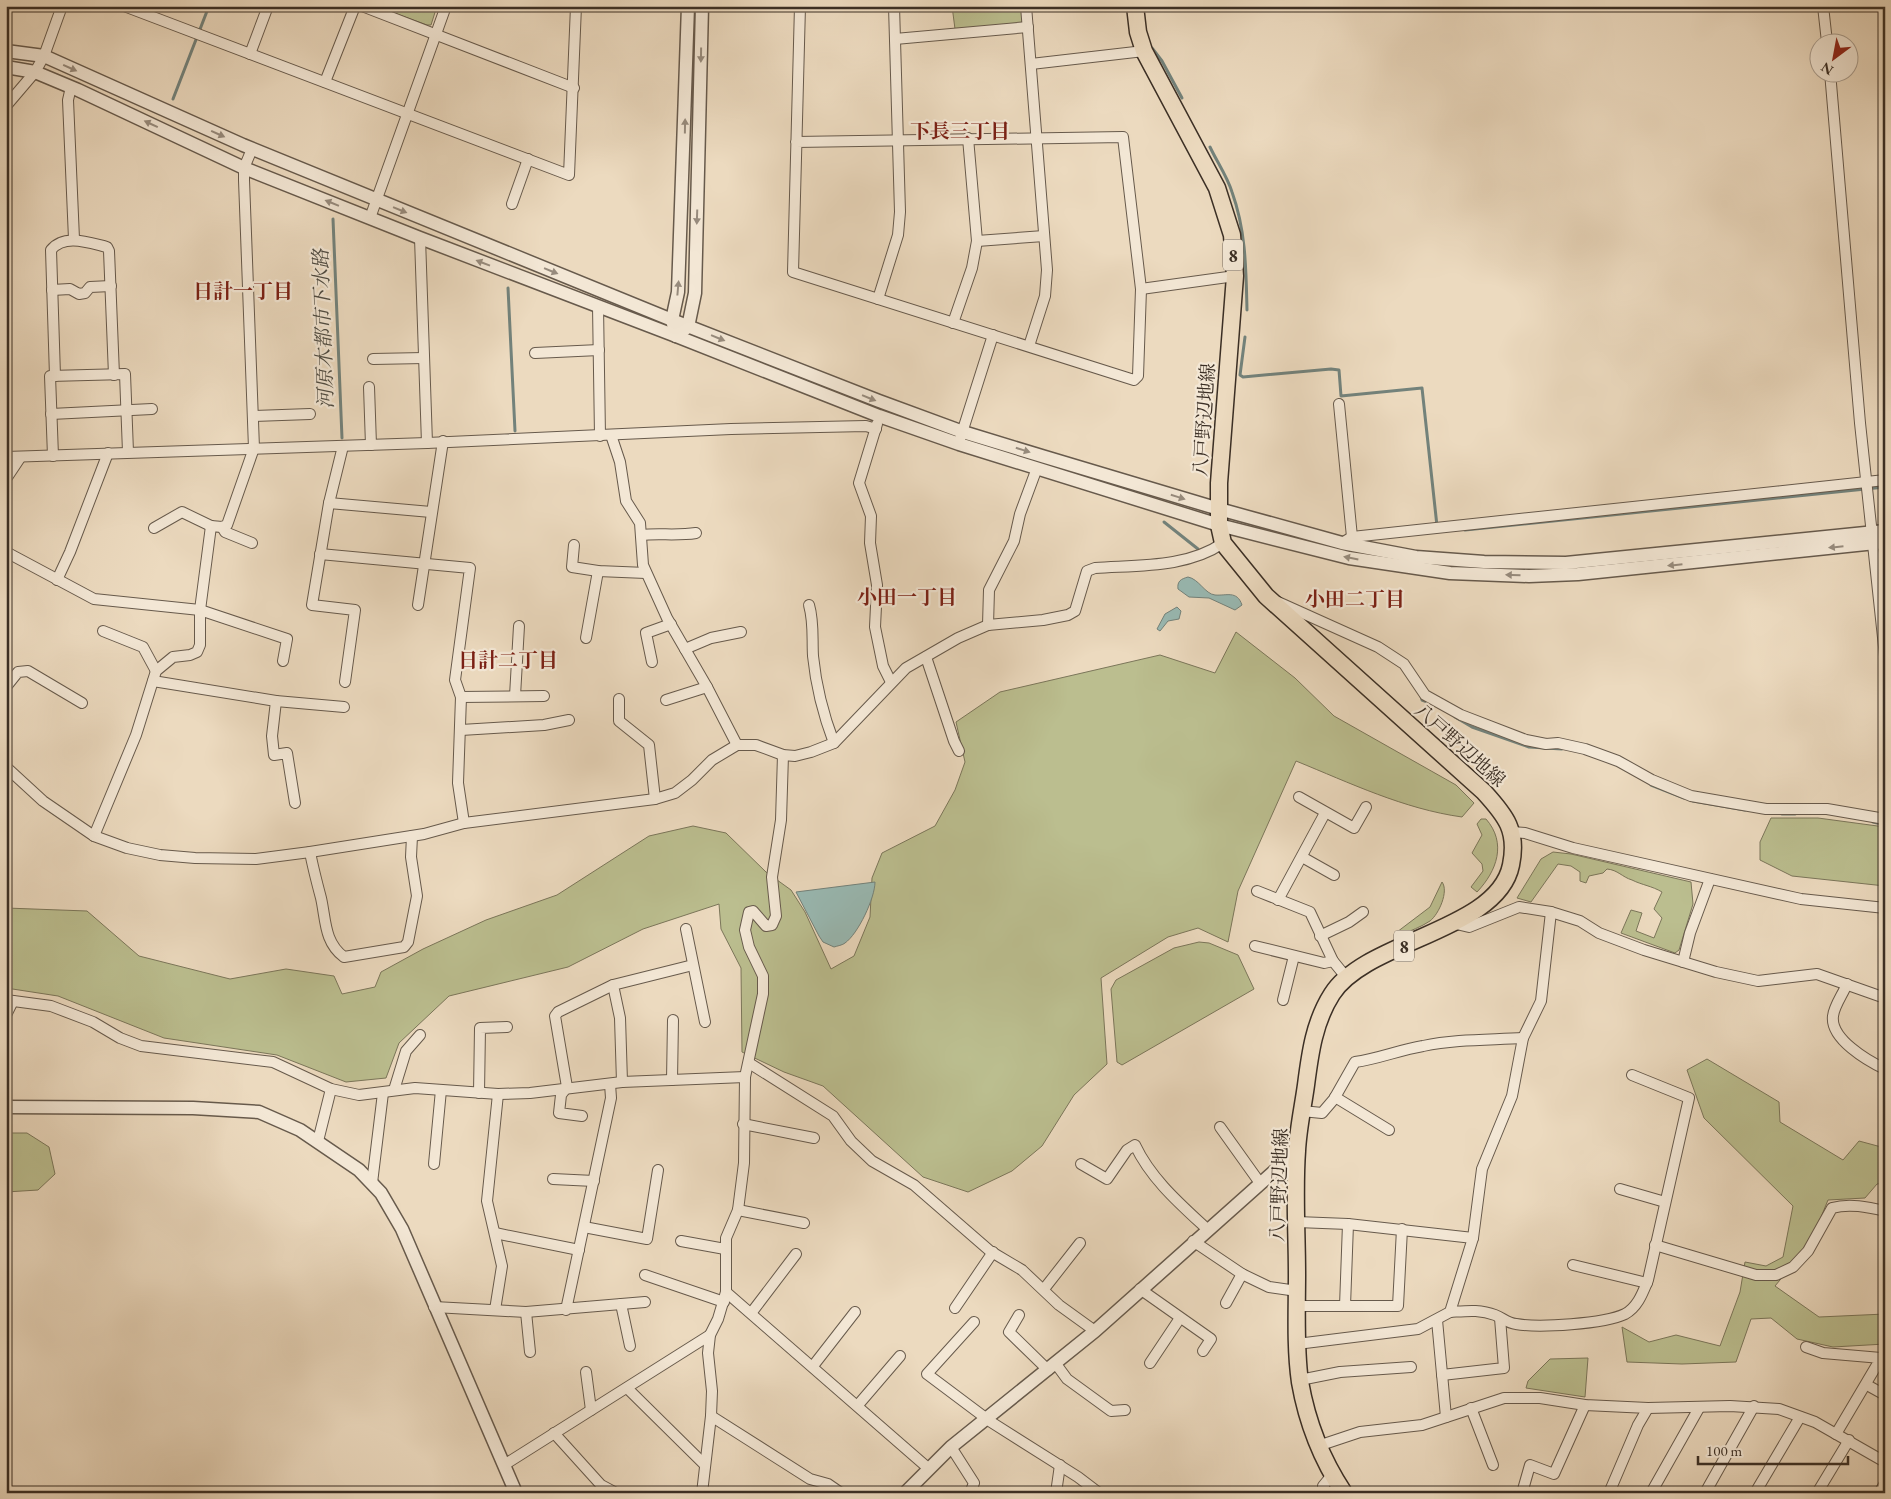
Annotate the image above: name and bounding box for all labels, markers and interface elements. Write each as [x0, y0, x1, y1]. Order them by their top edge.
north arrow [1808, 32, 1858, 82]
one-way arrow [697, 47, 705, 63]
text: N [1817, 58, 1837, 80]
one-way arrow [63, 64, 77, 72]
one-way arrow [681, 117, 689, 133]
district label: 下長三丁目 [910, 118, 1010, 144]
one-way arrow [144, 120, 158, 128]
one-way arrow [211, 131, 225, 139]
one-way arrow [324, 199, 339, 207]
one-way arrow [393, 207, 407, 215]
one-way arrow [693, 210, 701, 226]
road number: 8 [1223, 240, 1243, 270]
water label: 河原木都市下水路 [307, 247, 339, 409]
one-way arrow [475, 259, 490, 267]
one-way arrow [544, 267, 559, 275]
district label: 日計一丁目 [193, 278, 293, 304]
one-way arrow [674, 280, 682, 296]
one-way arrow [711, 334, 726, 342]
street label: 八戸野辺地線 [1188, 362, 1220, 478]
one-way arrow [862, 394, 876, 402]
one-way arrow [1015, 447, 1030, 455]
one-way arrow [1171, 494, 1186, 502]
one-way arrow [1828, 543, 1844, 551]
one-way arrow [1344, 554, 1359, 562]
one-way arrow [1666, 561, 1682, 569]
one-way arrow [1504, 571, 1520, 579]
district label: 小田一丁目 [857, 584, 957, 610]
district label: 小田二丁目 [1305, 586, 1405, 612]
district label: 日計二丁目 [458, 647, 558, 673]
street label: 八戸野辺地線 [1409, 698, 1511, 792]
road number: 8 [1394, 930, 1414, 961]
street label: 八戸野辺地線 [1265, 1128, 1293, 1242]
scale bar [1698, 1434, 1848, 1466]
text: 100 m [1706, 1441, 1743, 1460]

